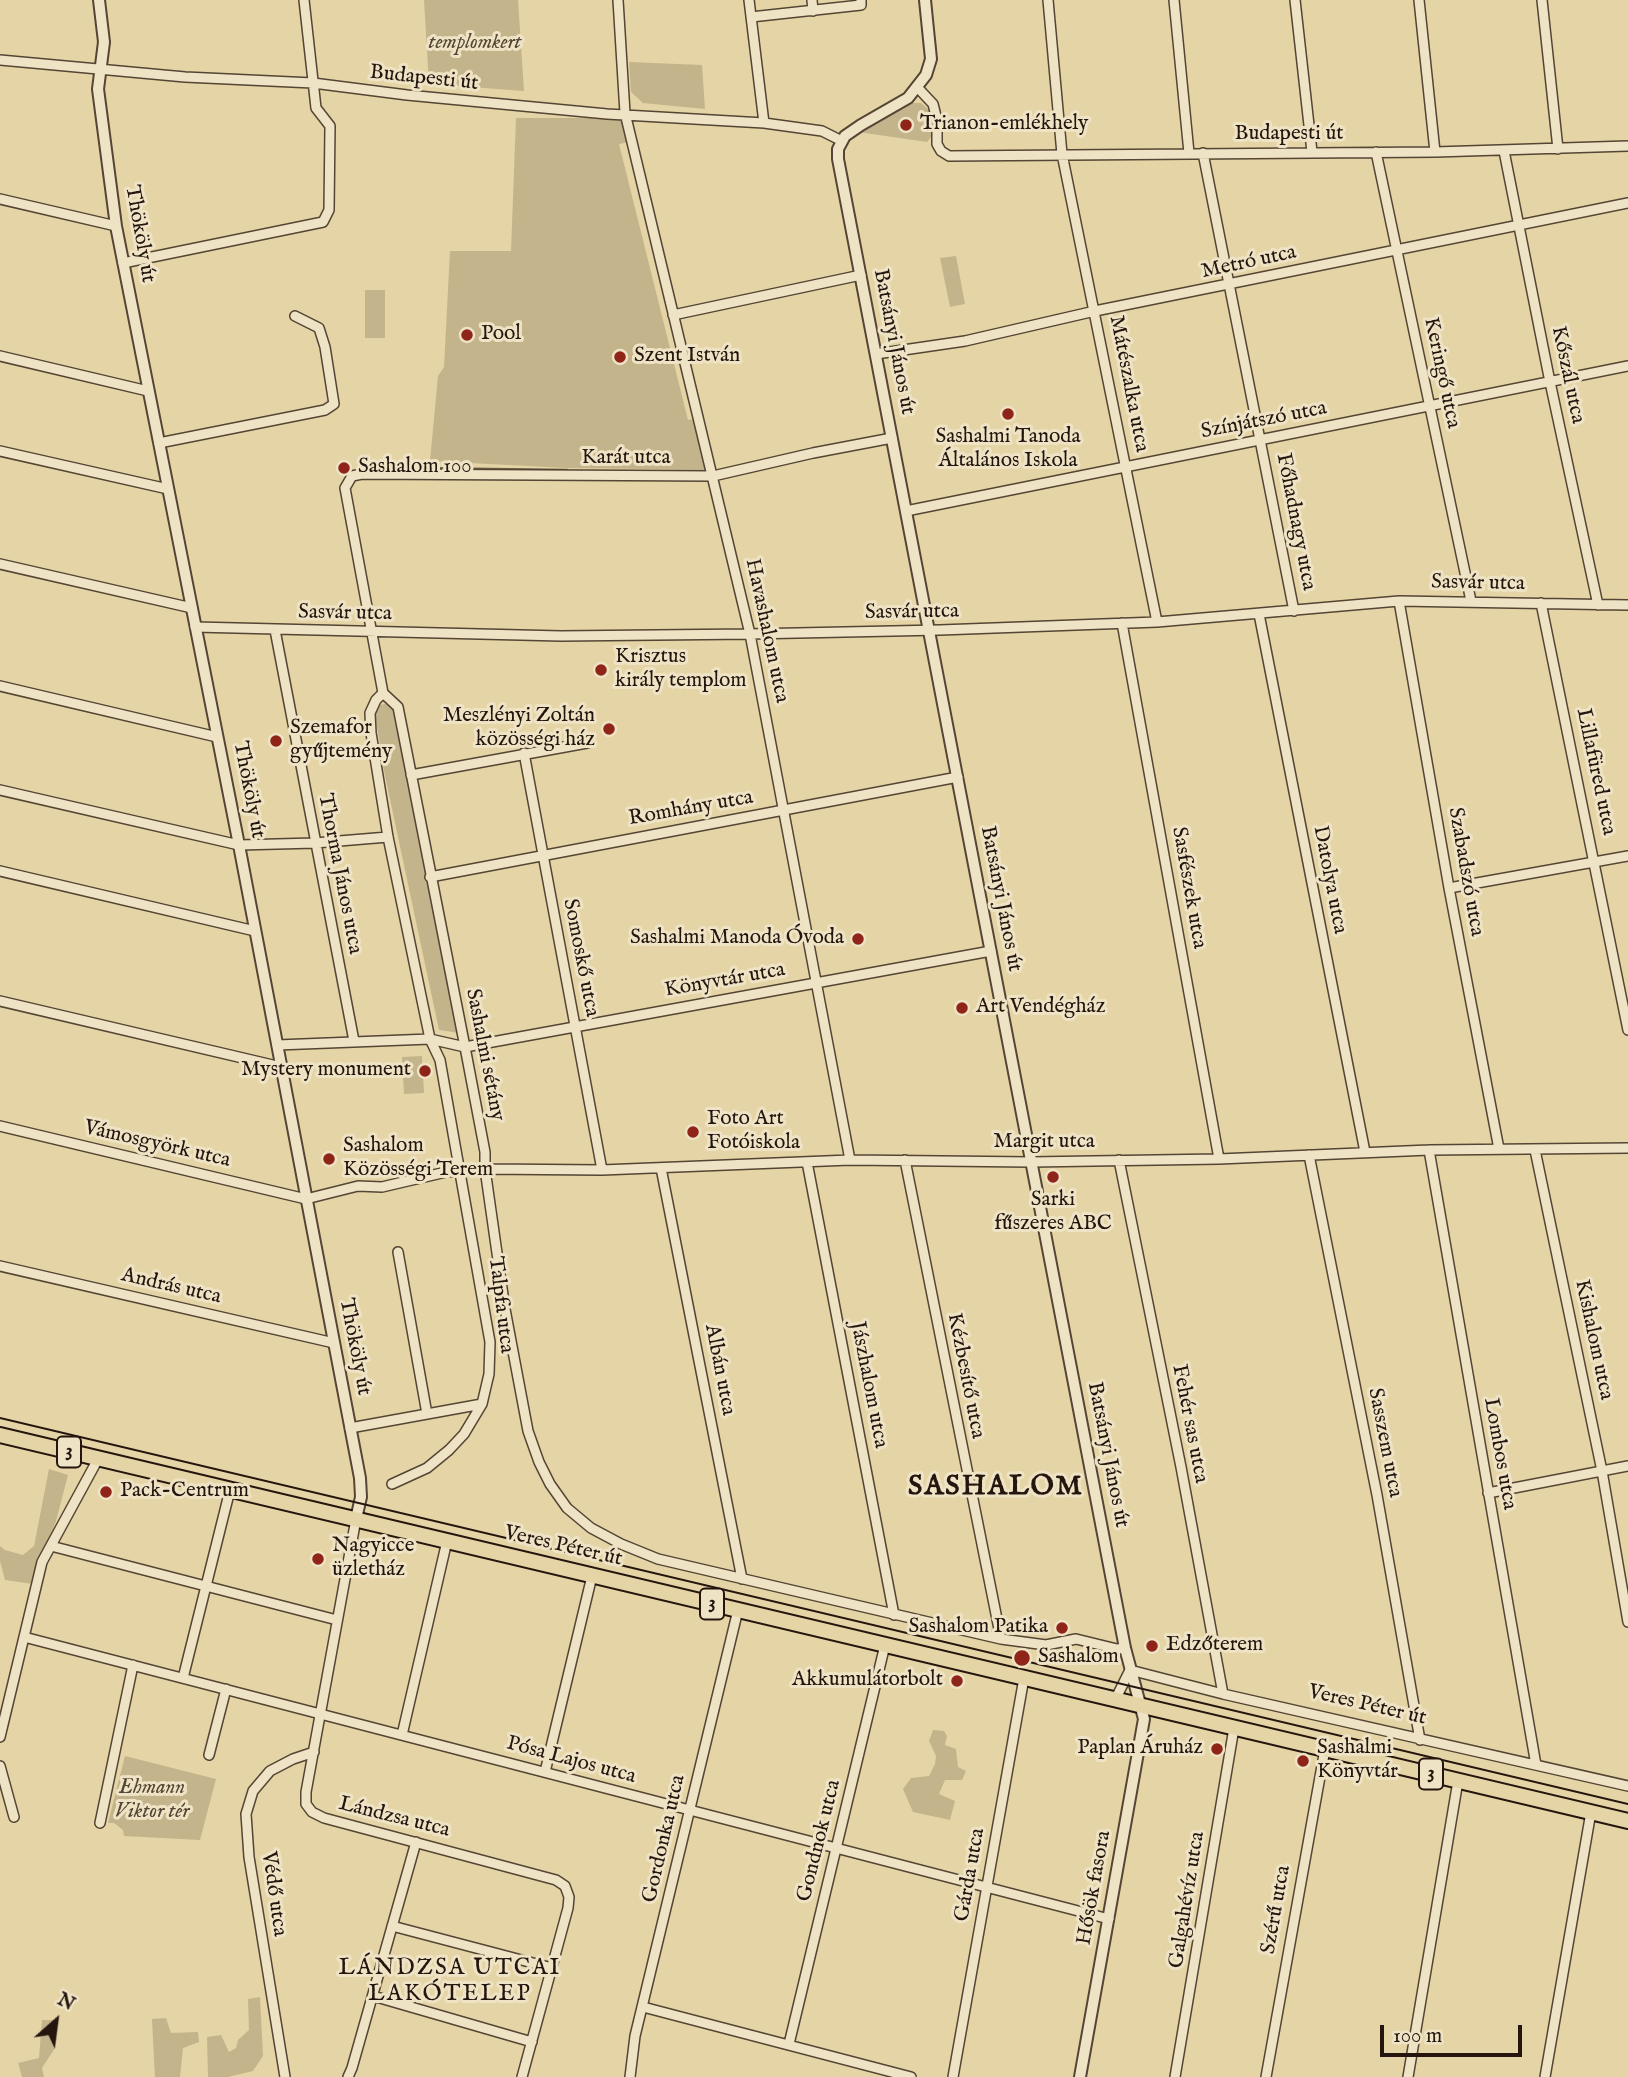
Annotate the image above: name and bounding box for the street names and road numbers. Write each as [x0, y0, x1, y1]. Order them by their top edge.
street label: Budapesti út [368, 61, 480, 97]
street label: Budapesti út [1235, 122, 1343, 148]
street label: Thököly út [118, 183, 160, 285]
street label: Metró utca [1199, 241, 1299, 285]
street label: Batsányi János út [867, 267, 919, 417]
street label: Mátészalka utca [1102, 314, 1154, 454]
street label: Keringő utca [1417, 315, 1465, 431]
street label: Kőszál utca [1544, 324, 1590, 426]
street label: Színjátszó utca [1199, 396, 1329, 446]
street label: Karát utca [581, 446, 671, 472]
street label: Főhadnagy utca [1269, 451, 1321, 593]
street label: Havashalom utca [738, 557, 794, 705]
street label: Sasvár utca [1431, 571, 1525, 597]
street label: Sasvár utca [865, 600, 959, 626]
street label: Sasvár utca [298, 601, 392, 627]
street label: Lillafüred utca [1569, 706, 1621, 838]
street label: Thököly út [226, 739, 270, 841]
street label: Romhány utca [627, 786, 755, 832]
street label: Thorma János utca [311, 792, 367, 956]
street label: Szabadszó utca [1441, 806, 1489, 938]
street label: Batsányi János út [974, 824, 1026, 974]
street label: Datolya utca [1306, 824, 1352, 936]
street label: Sasfészek utca [1165, 825, 1211, 951]
street label: Somoskő utca [556, 897, 604, 1019]
street label: Könyvtár utca [663, 958, 787, 1004]
street label: Sashalmi sétány [459, 987, 509, 1123]
street label: Vámosgyörk utca [81, 1116, 233, 1174]
street label: Margit utca [993, 1130, 1095, 1156]
street label: Talpfa utca [482, 1255, 518, 1355]
street label: András utca [119, 1263, 223, 1311]
street label: Kishalom utca [1568, 1278, 1618, 1402]
street label: Thököly út [332, 1296, 376, 1398]
street label: Kézbesítő utca [940, 1311, 990, 1441]
street label: Jászhalom utca [843, 1320, 893, 1450]
street label: Albán utca [698, 1322, 740, 1418]
street label: Fehér sas utca [1165, 1362, 1213, 1486]
street label: Batsányi János út [1081, 1380, 1133, 1530]
street label: Sasszem utca [1361, 1386, 1407, 1500]
street label: Lombos utca [1477, 1396, 1521, 1512]
road number: 3 [57, 1436, 81, 1468]
street label: Veres Péter út [502, 1521, 624, 1573]
road number: 3 [700, 1588, 724, 1620]
street label: Veres Péter út [1306, 1680, 1428, 1732]
street label: Pósa Lajos utca [504, 1732, 638, 1790]
road number: 3 [1419, 1758, 1443, 1790]
street label: Gordonka utca [638, 1773, 692, 1905]
street label: Gondnok utca [793, 1777, 847, 1905]
street label: Lándzsa utca [336, 1792, 452, 1844]
street label: Gárda utca [950, 1826, 992, 1924]
street label: Hősök fasora [1073, 1829, 1117, 1947]
street label: Galgahévíz utca [1165, 1830, 1211, 1970]
street label: Védő utca [255, 1850, 291, 1938]
street label: Szérű utca [1257, 1864, 1297, 1956]

